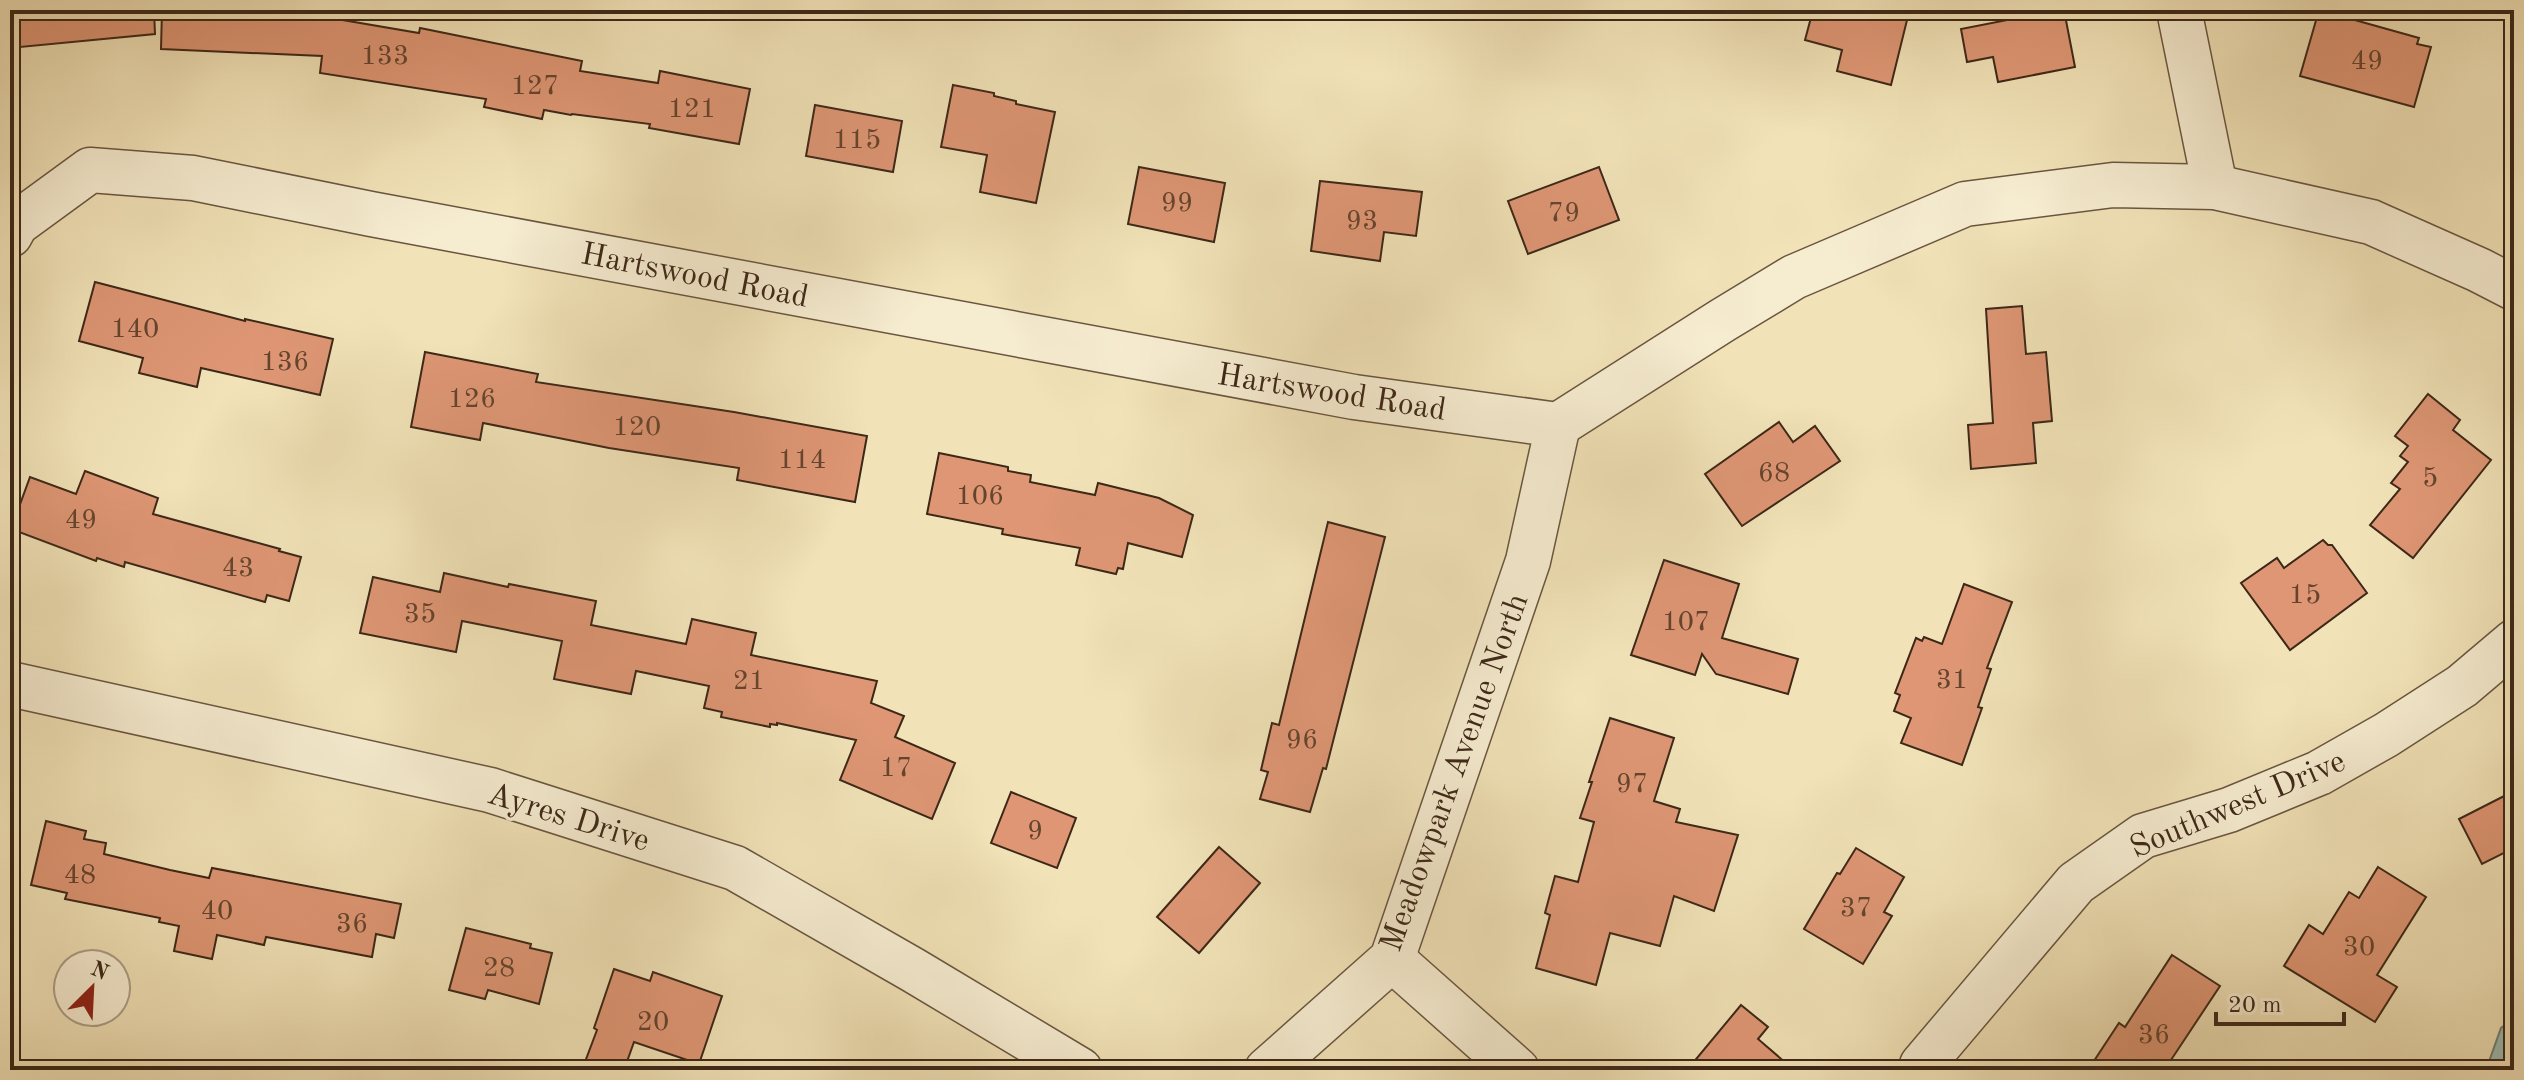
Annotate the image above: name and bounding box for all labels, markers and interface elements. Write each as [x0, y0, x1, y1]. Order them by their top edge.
house number: 133 [361, 43, 409, 71]
house number: 49 [2351, 48, 2383, 76]
house number: 127 [511, 73, 559, 101]
house number: 121 [668, 96, 716, 124]
house number: 115 [833, 127, 881, 155]
house number: 99 [1161, 190, 1193, 218]
house number: 79 [1548, 200, 1580, 228]
house number: 93 [1346, 208, 1378, 236]
street label: Hartswood Road [578, 239, 811, 315]
house number: 140 [111, 316, 159, 344]
house number: 136 [261, 349, 309, 377]
street label: Hartswood Road [1215, 360, 1448, 428]
house number: 126 [448, 386, 496, 414]
house number: 120 [613, 414, 661, 442]
house number: 114 [778, 447, 826, 475]
house number: 68 [1758, 460, 1790, 488]
house number: 5 [2422, 465, 2438, 493]
house number: 106 [956, 483, 1004, 511]
house number: 49 [65, 507, 97, 535]
house number: 43 [222, 555, 254, 583]
house number: 15 [2289, 582, 2321, 610]
street label: Meadowpark Avenue North [1376, 590, 1536, 956]
house number: 35 [404, 601, 436, 629]
house number: 107 [1662, 609, 1710, 637]
house number: 31 [1936, 667, 1968, 695]
house number: 21 [733, 668, 765, 696]
house number: 96 [1286, 727, 1318, 755]
street label: Southwest Drive [2126, 746, 2350, 865]
house number: 17 [880, 755, 912, 783]
house number: 97 [1616, 771, 1648, 799]
street label: Ayres Drive [483, 779, 653, 859]
house number: 9 [1027, 818, 1043, 846]
house number: 48 [64, 862, 96, 890]
house number: 37 [1840, 895, 1872, 923]
house number: 40 [201, 898, 233, 926]
house number: 36 [336, 911, 368, 939]
house number: 30 [2343, 934, 2375, 962]
north arrow [52, 948, 132, 1028]
house number: 28 [483, 955, 515, 983]
text: N [87, 958, 112, 985]
scale bar [2216, 976, 2344, 1026]
text: 20 m [2228, 994, 2282, 1018]
house number: 20 [637, 1009, 669, 1037]
house number: 36 [2138, 1022, 2170, 1050]

